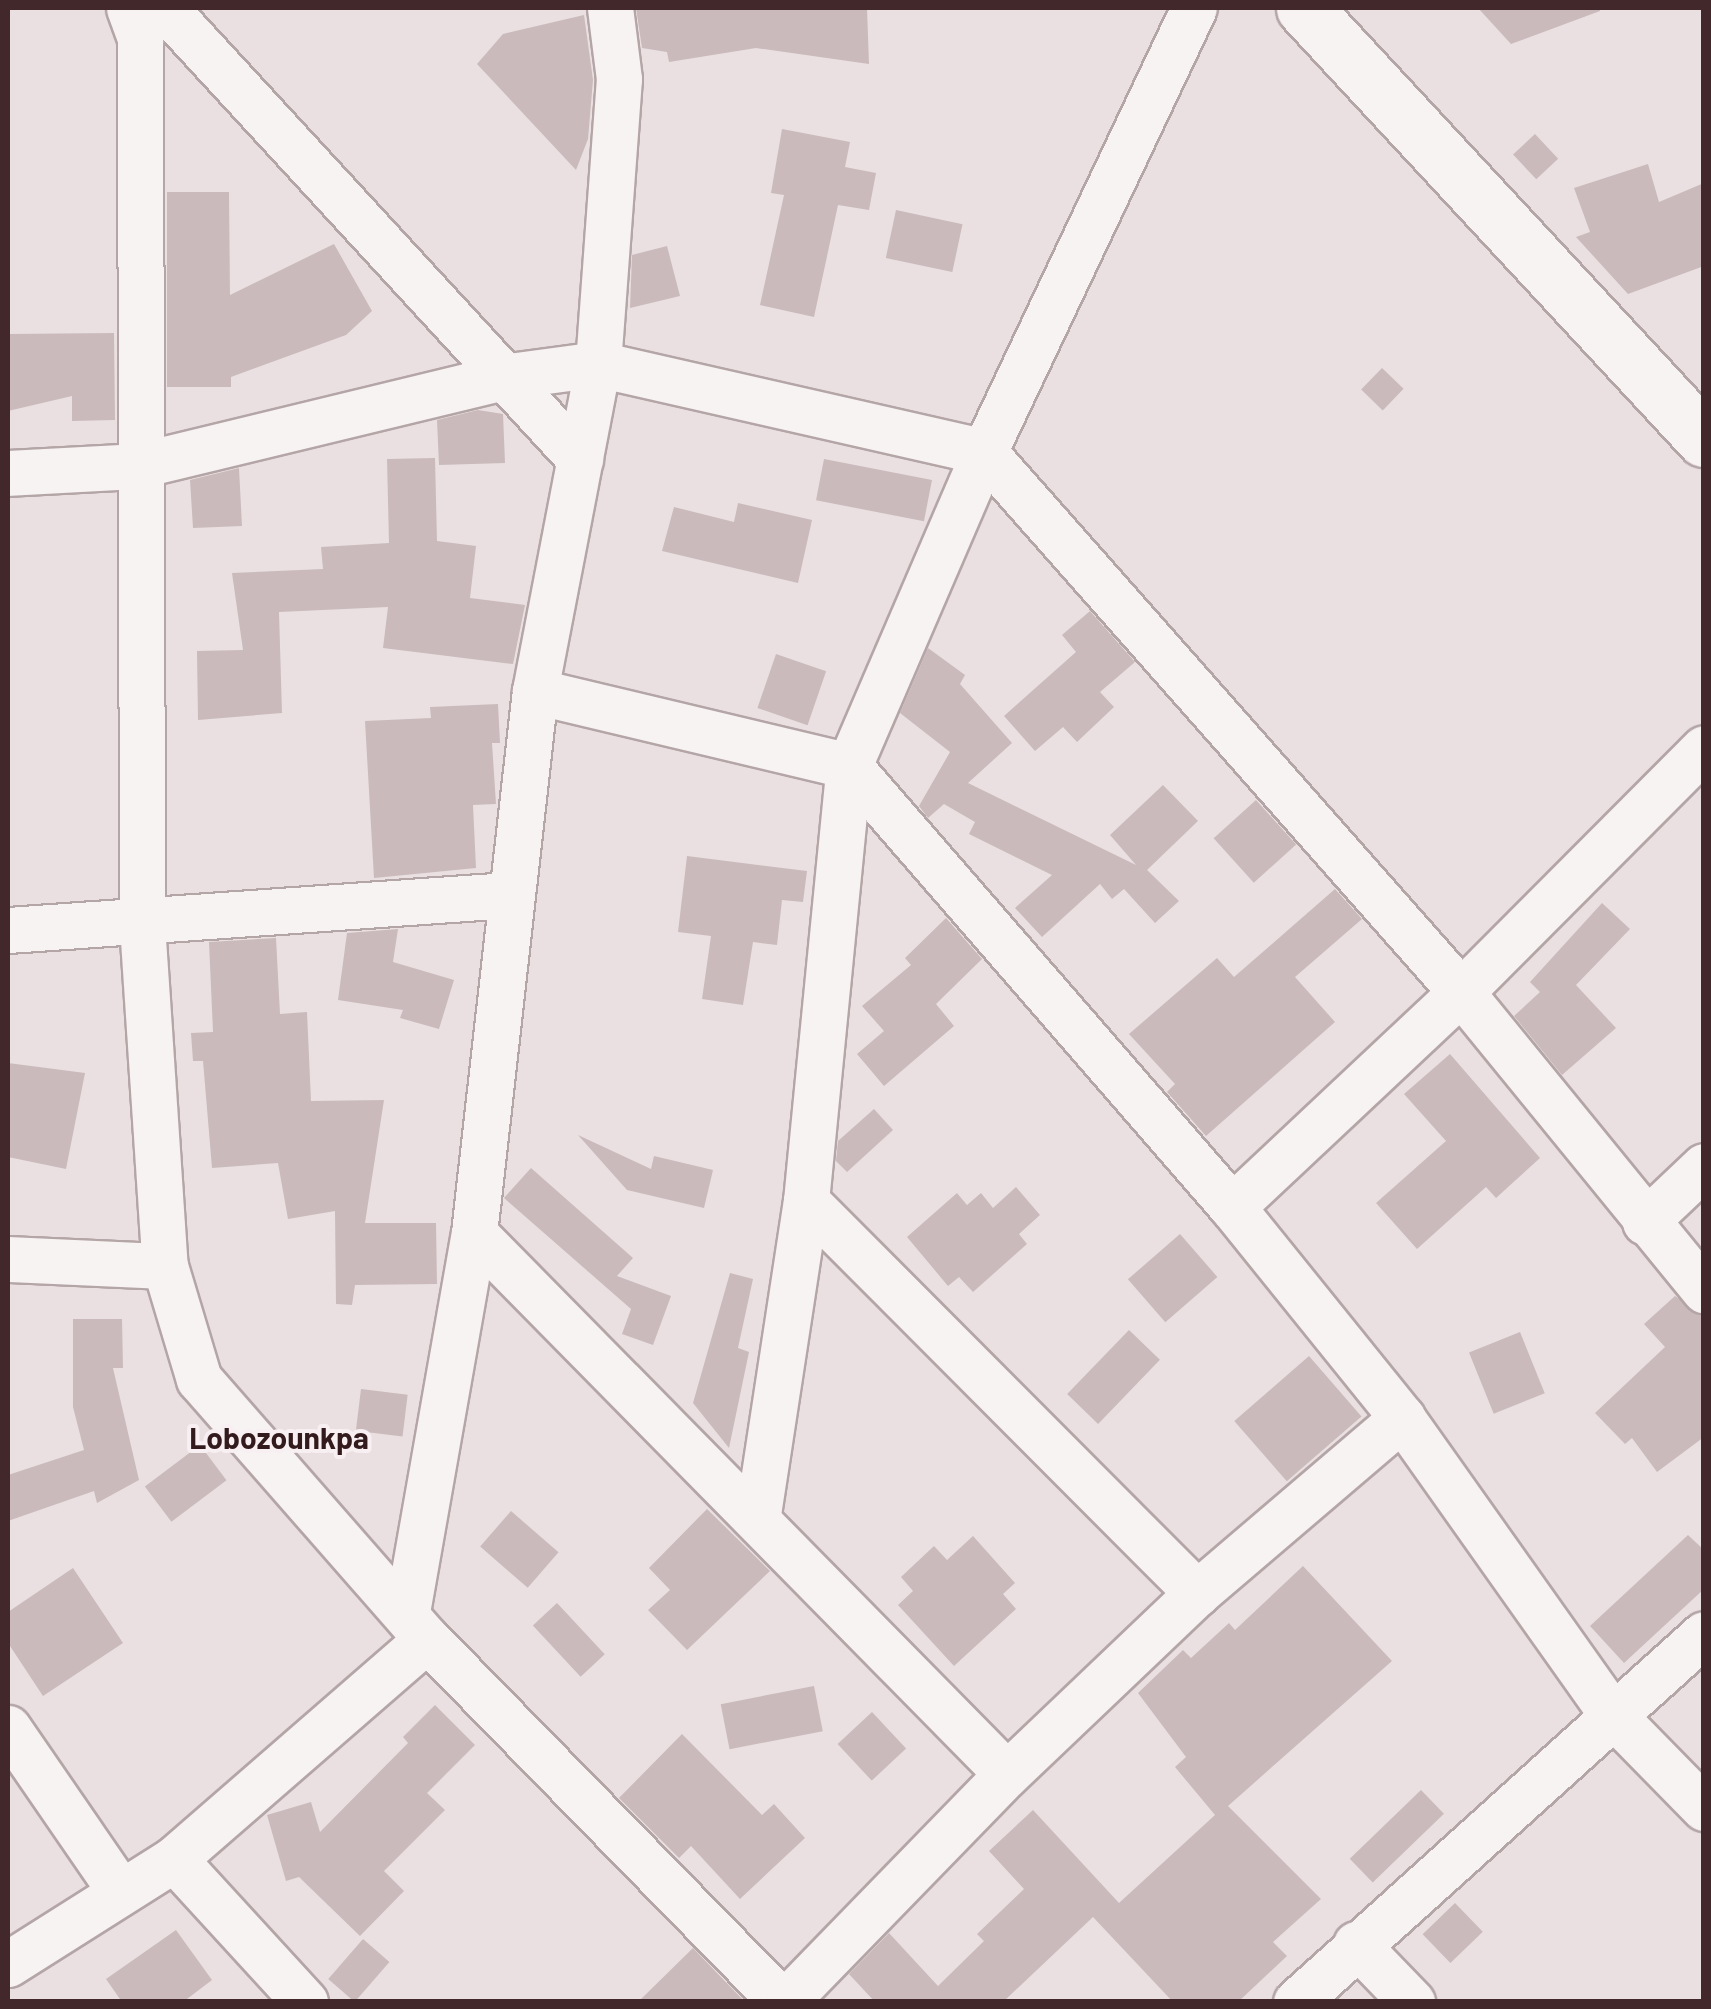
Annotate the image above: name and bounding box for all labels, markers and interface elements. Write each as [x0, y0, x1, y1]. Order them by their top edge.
district label: Lobozounkpa [189, 1419, 369, 1455]

